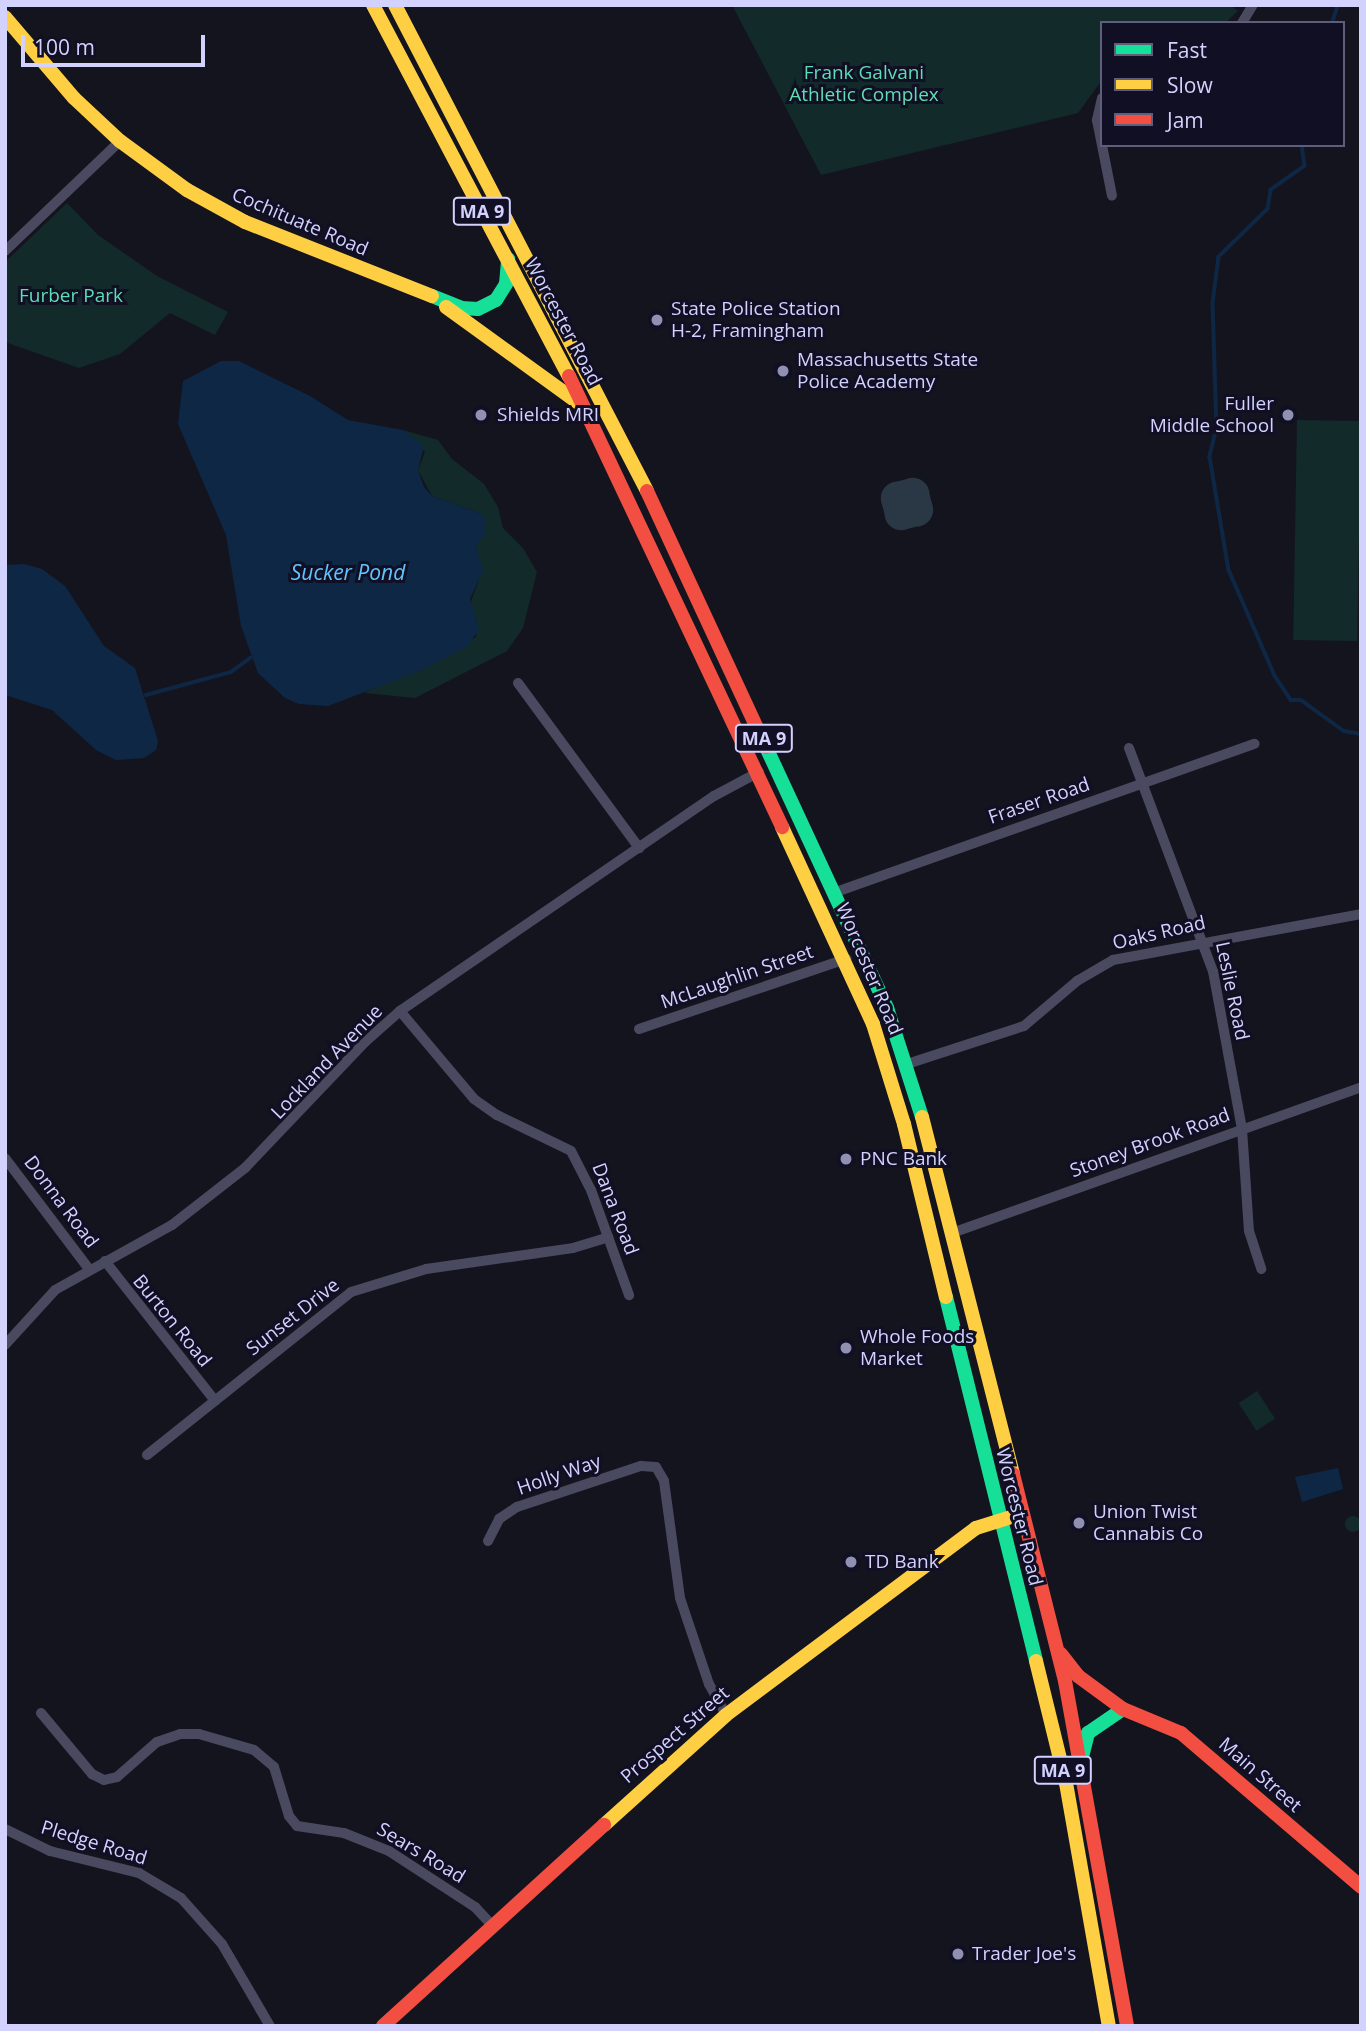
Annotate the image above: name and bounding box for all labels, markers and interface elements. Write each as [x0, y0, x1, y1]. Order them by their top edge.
scale bar [24, 21, 208, 65]
legend [1100, 21, 1345, 147]
text: 100 m [34, 33, 95, 61]
text: Fast [1167, 36, 1207, 64]
park label: Frank Galvani Athletic Complex [789, 62, 939, 106]
text: Slow [1167, 71, 1213, 99]
text: Jam [1167, 106, 1204, 134]
street label: Cochituate Road [229, 183, 371, 261]
road number: MA 9 [452, 196, 512, 226]
street label: Worcester Road [520, 254, 606, 390]
park label: Furber Park [19, 285, 123, 307]
place label: State Police Station H-2, Framingham [671, 298, 841, 342]
marker: State Police Station H-2, Framingham [649, 312, 665, 328]
place label: Massachusetts State Police Academy [797, 349, 978, 393]
marker: Massachusetts State Police Academy [775, 363, 791, 379]
place label: Fuller Middle School [1150, 393, 1274, 437]
place label: Shields MRI [497, 404, 599, 426]
marker: Shields MRI [471, 405, 491, 425]
marker: Fuller Middle School [1280, 407, 1296, 423]
water label: Sucker Pond [291, 559, 405, 585]
road number: MA 9 [734, 724, 794, 752]
street label: Fraser Road [985, 773, 1093, 829]
street label: Worcester Road [831, 900, 907, 1038]
street label: Oaks Road [1110, 911, 1208, 955]
street label: McLaughlin Street [658, 940, 816, 1014]
street label: Leslie Road [1210, 940, 1254, 1042]
street label: Lockland Avenue [267, 1000, 387, 1124]
street label: Stoney Brook Road [1067, 1103, 1233, 1183]
place label: PNC Bank [860, 1148, 947, 1170]
street label: Donna Road [19, 1151, 103, 1253]
marker: PNC Bank [838, 1151, 854, 1167]
street label: Dana Road [587, 1160, 643, 1258]
street label: Burton Road [128, 1270, 216, 1372]
street label: Sunset Drive [242, 1274, 344, 1360]
place label: Whole Foods Market [860, 1326, 974, 1370]
marker: Whole Foods Market [838, 1340, 854, 1356]
street label: Worcester Road [991, 1446, 1047, 1588]
street label: Holly Way [514, 1450, 604, 1500]
place label: Union Twist Cannabis Co [1093, 1501, 1203, 1545]
marker: Union Twist Cannabis Co [1071, 1515, 1087, 1531]
place label: TD Bank [865, 1551, 939, 1573]
marker: TD Bank [843, 1554, 859, 1570]
street label: Prospect Street [616, 1682, 734, 1788]
street label: Main Street [1214, 1733, 1306, 1817]
road number: MA 9 [1033, 1756, 1093, 1784]
street label: Pledge Road [38, 1816, 150, 1870]
street label: Sears Road [373, 1818, 469, 1888]
place label: Trader Joe's [972, 1943, 1076, 1965]
marker: Trader Joe's [950, 1946, 966, 1962]

